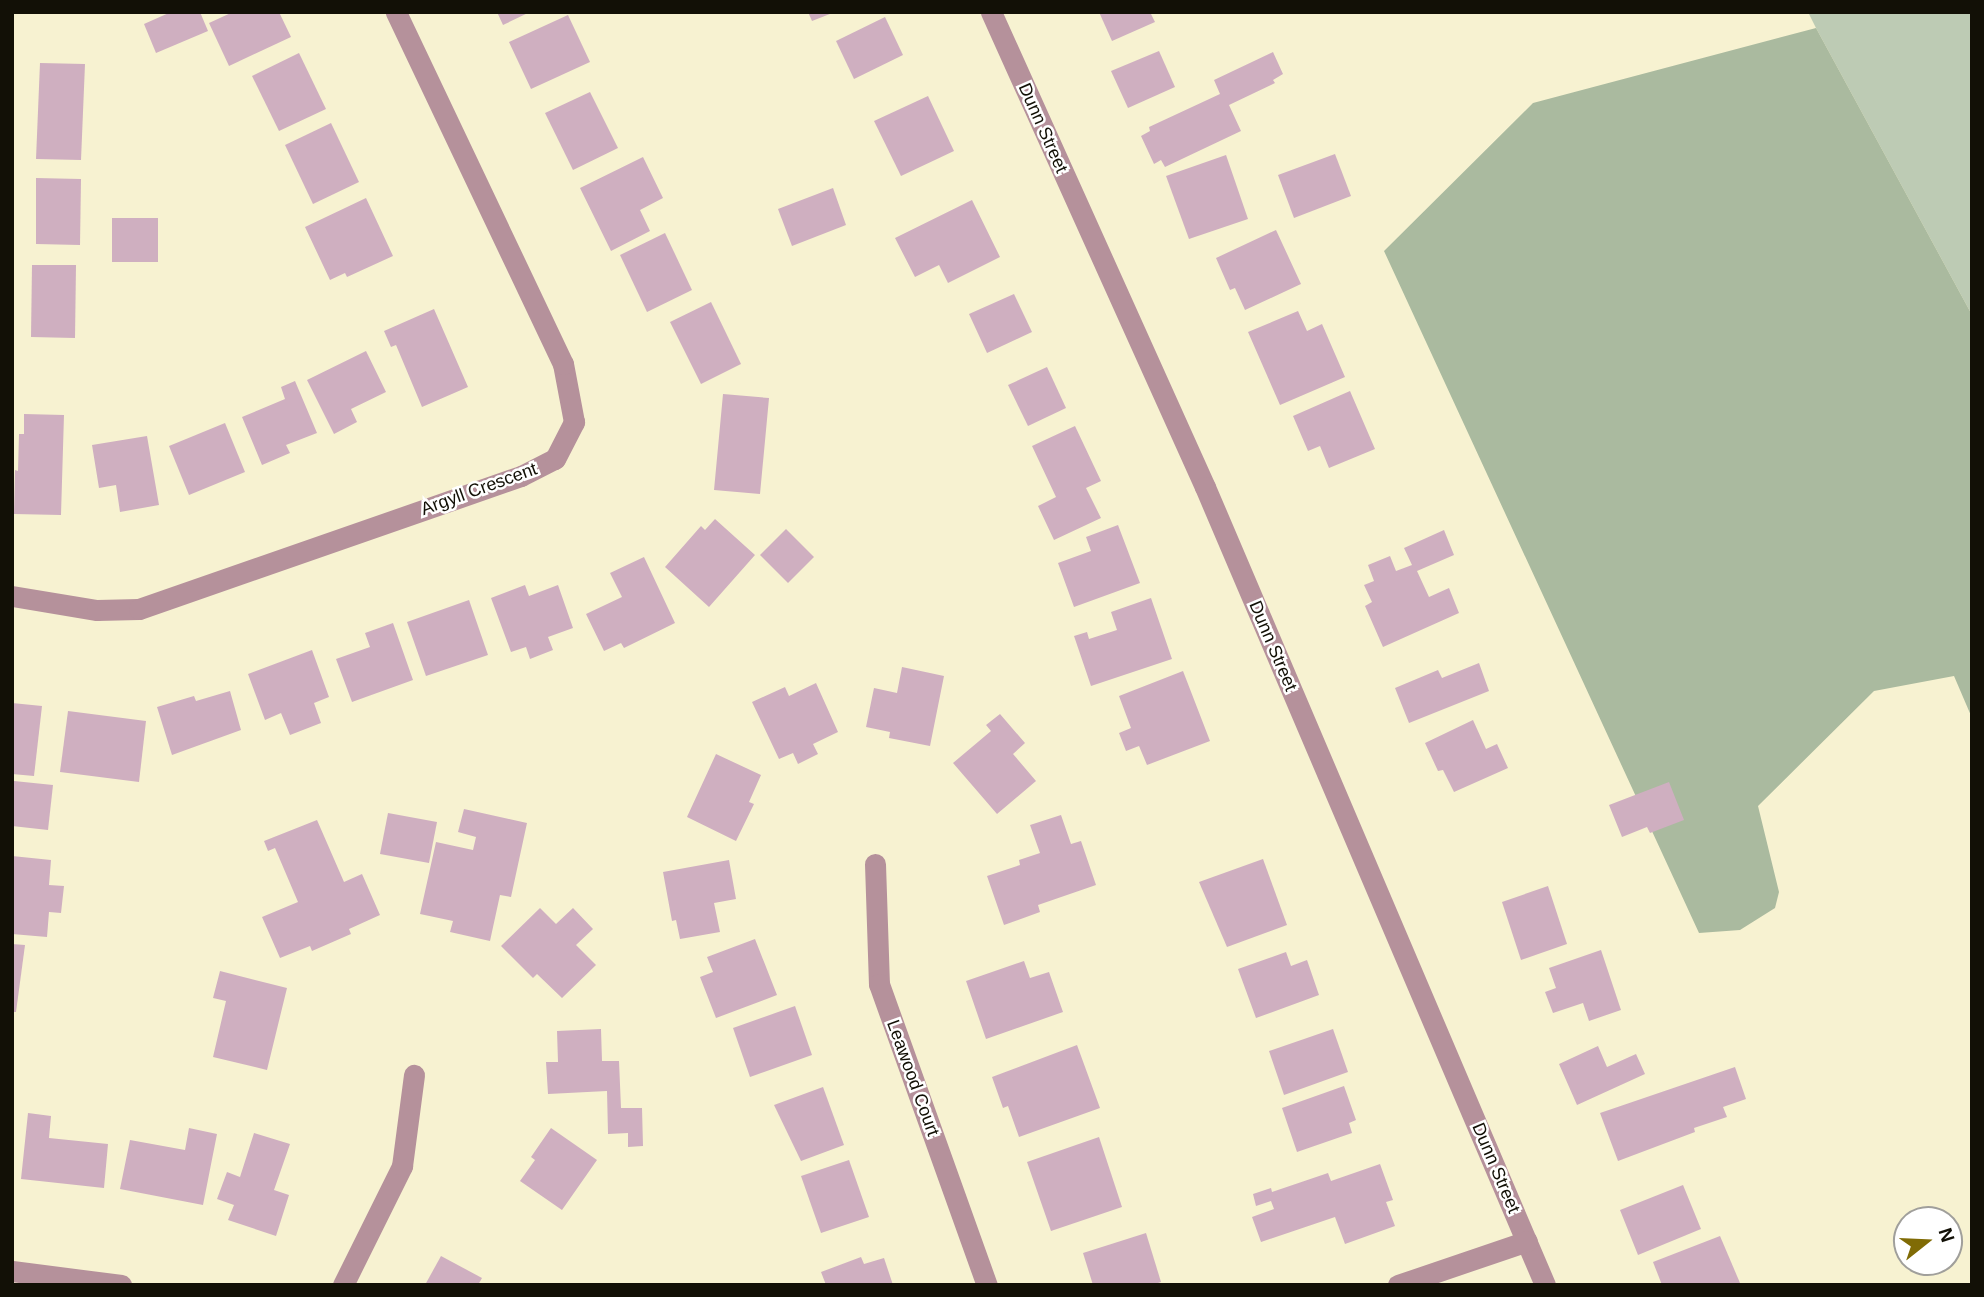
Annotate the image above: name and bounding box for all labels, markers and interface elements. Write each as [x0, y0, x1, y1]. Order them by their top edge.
street label: Dunn Street [1014, 80, 1072, 176]
street label: Argyll Crescent [418, 458, 540, 520]
street label: Dunn Street [1244, 598, 1302, 694]
street label: Leawood Court [882, 1017, 944, 1139]
street label: Dunn Street [1467, 1120, 1525, 1216]
north arrow [1893, 1206, 1963, 1276]
text: N [1934, 1225, 1959, 1245]

